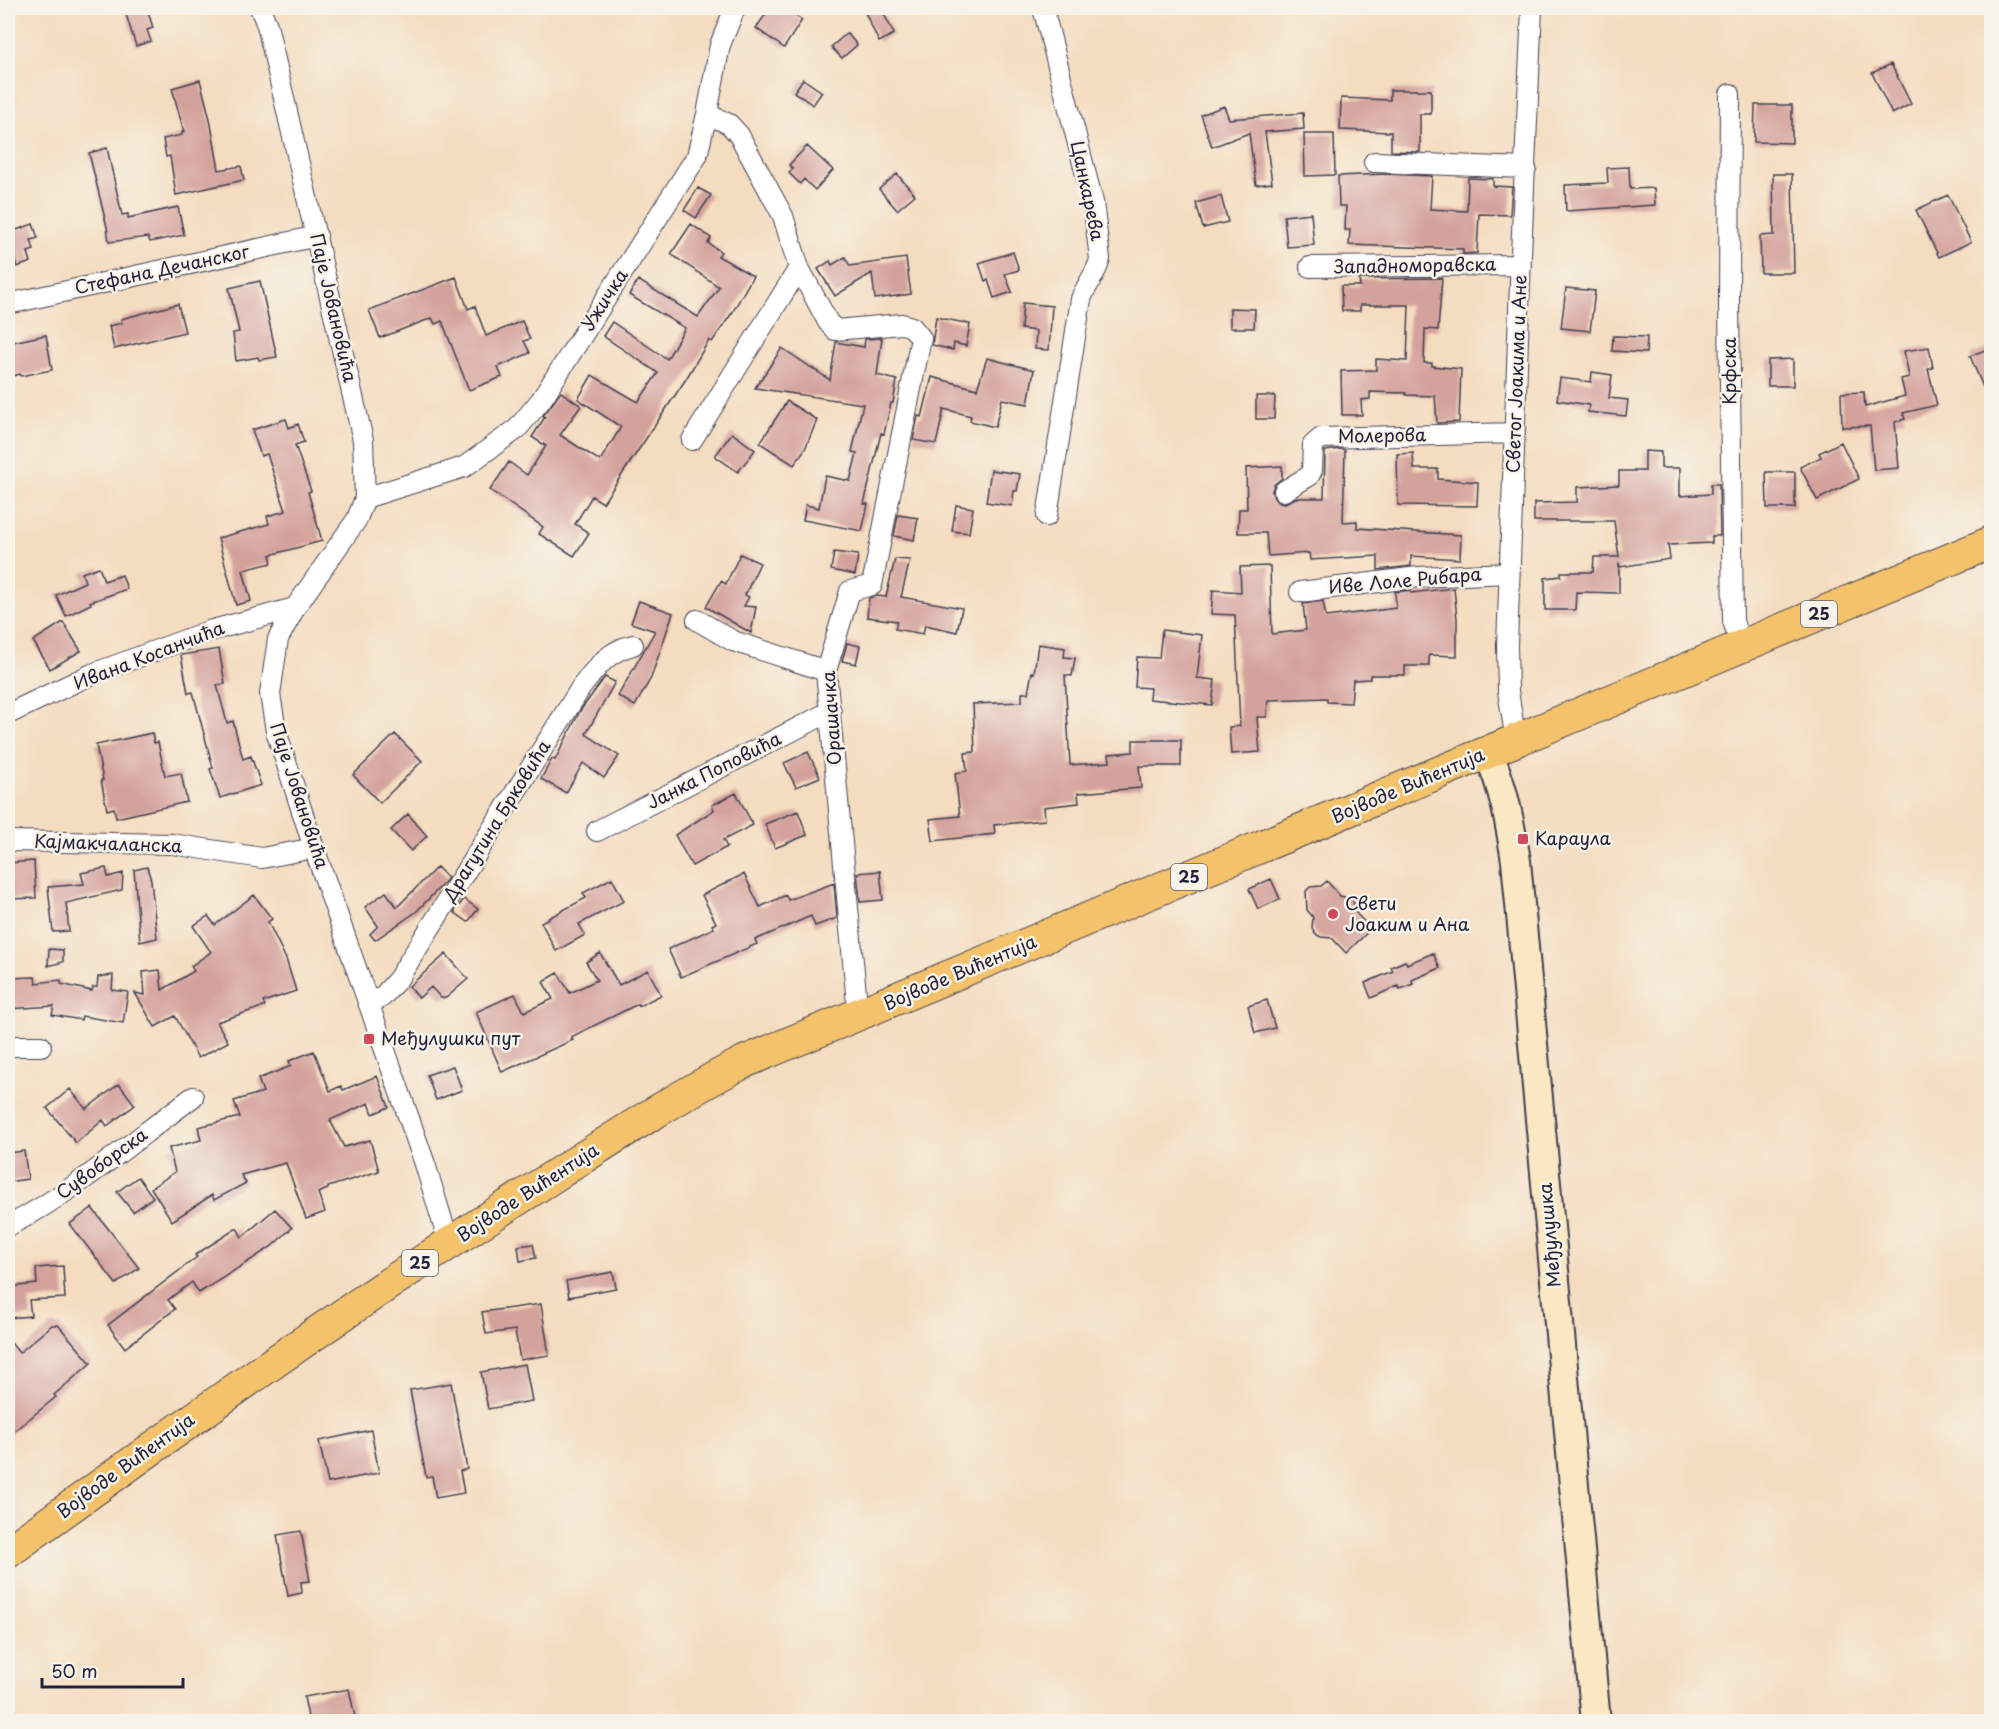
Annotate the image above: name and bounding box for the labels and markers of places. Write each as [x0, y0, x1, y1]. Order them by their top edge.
place label: Караула [1535, 824, 1612, 851]
marker: Караула [1516, 832, 1530, 846]
place label: Свети Јоаким и Ана [1345, 889, 1470, 937]
marker: Свети Јоаким и Ана [1326, 907, 1340, 921]
place label: Међулушки пут [381, 1024, 521, 1051]
marker: Међулушки пут [362, 1032, 376, 1046]

